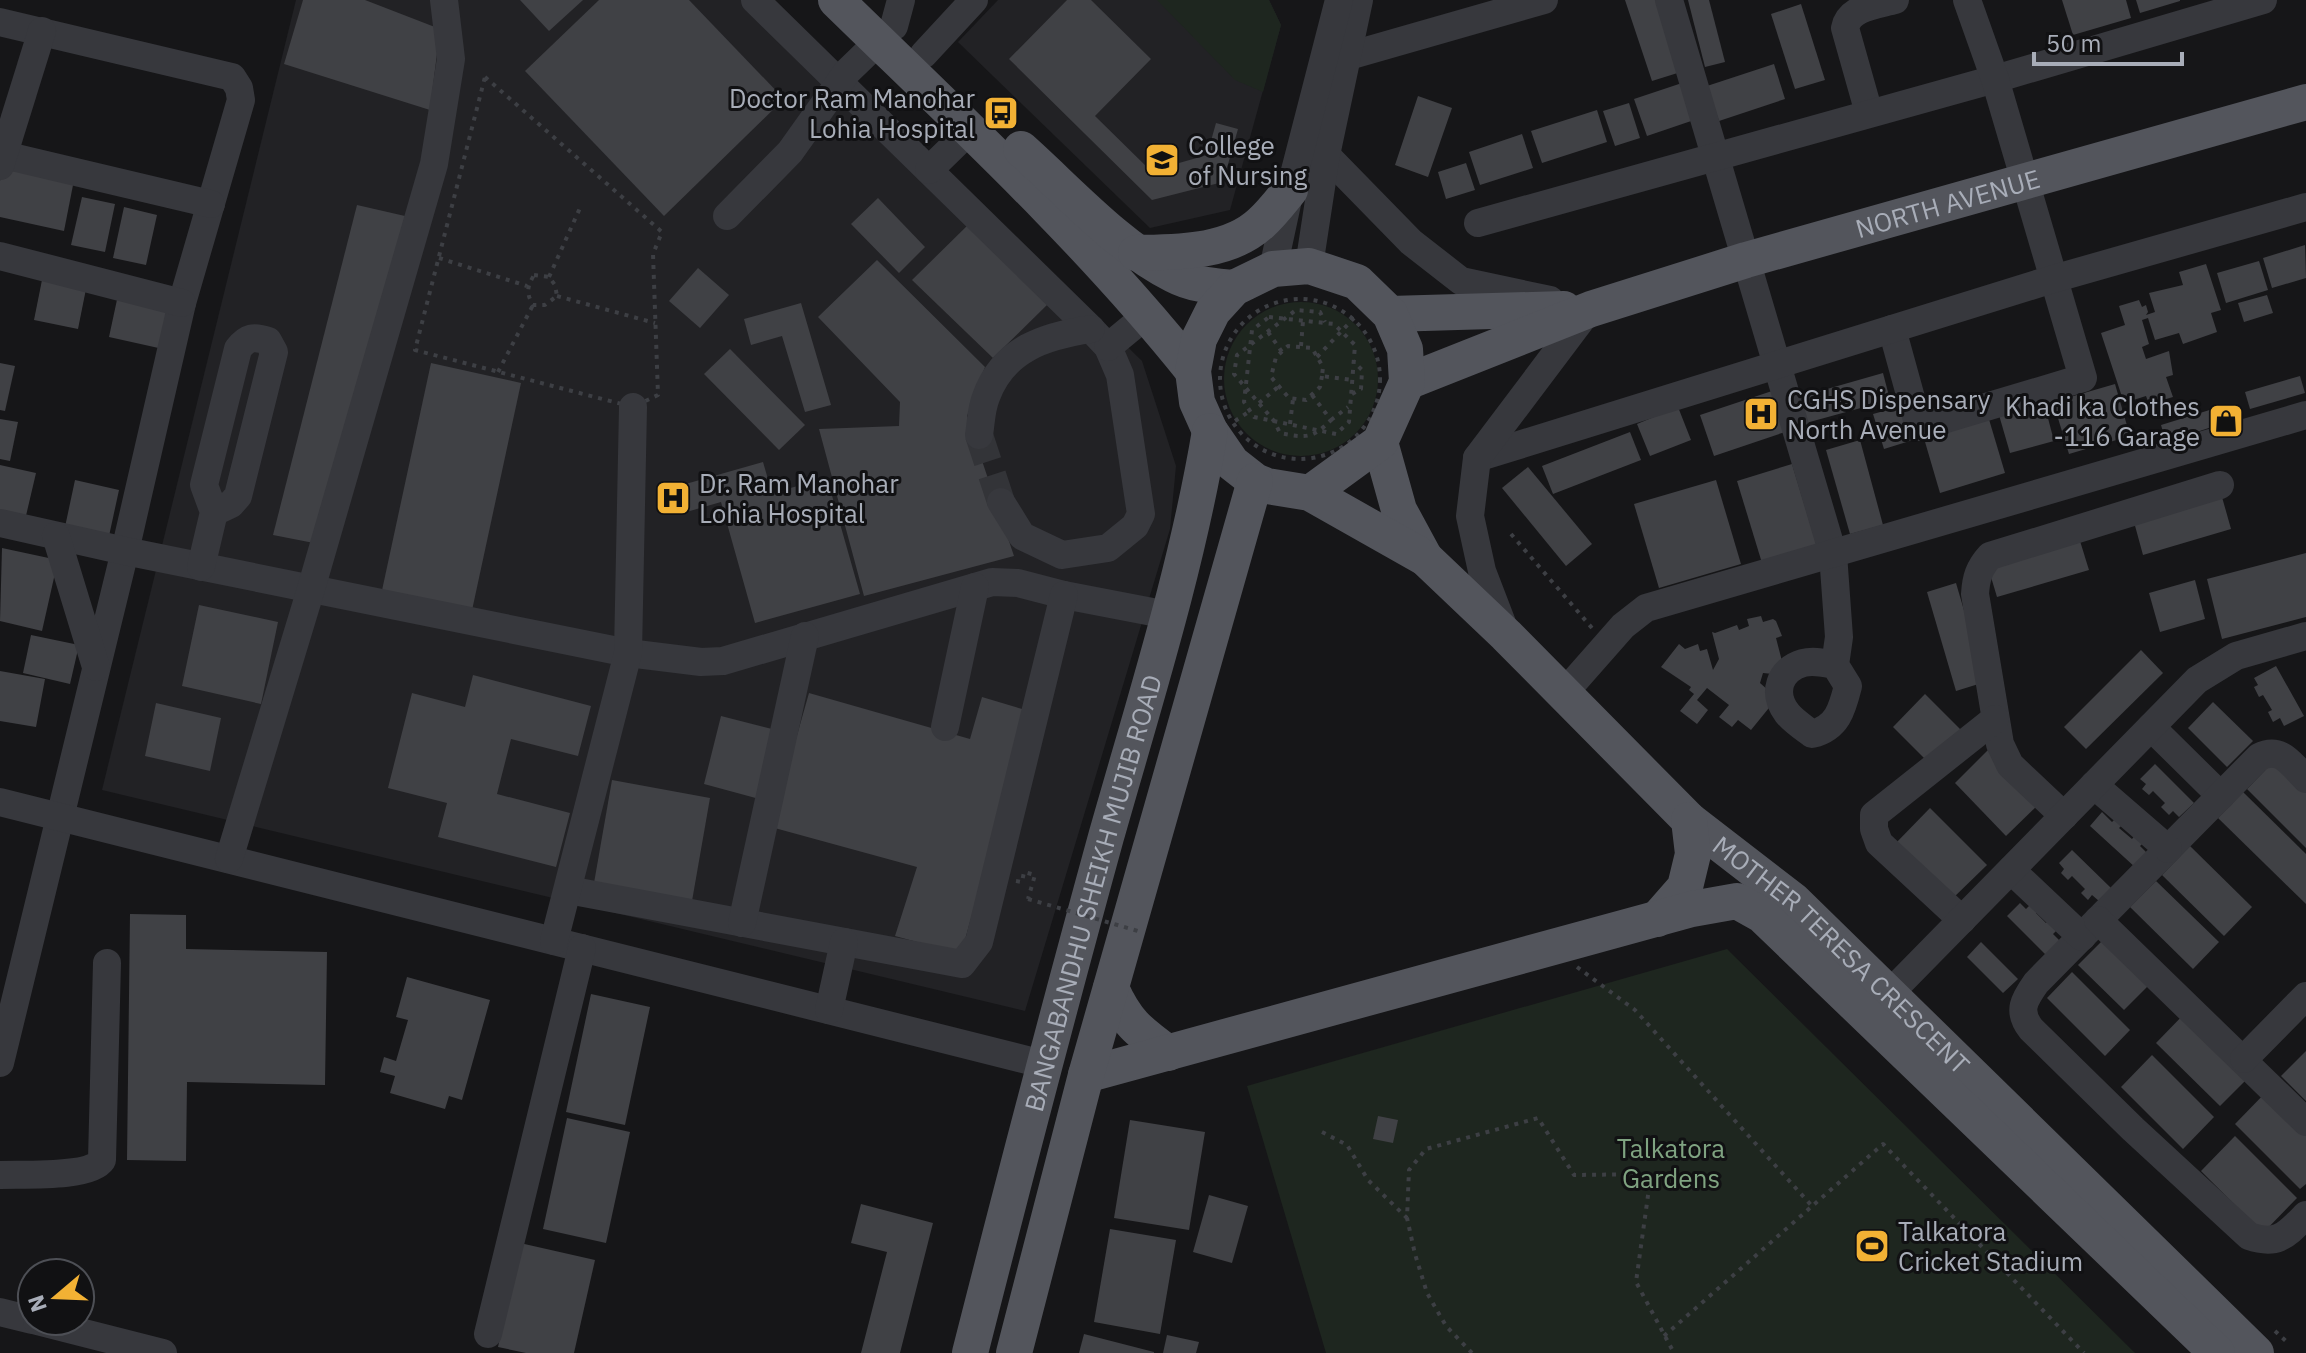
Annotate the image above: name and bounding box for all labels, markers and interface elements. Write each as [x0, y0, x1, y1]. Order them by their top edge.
scale bar [2034, 16, 2182, 66]
text: 50 m [2046, 27, 2101, 59]
place label: Doctor Ram Manohar Lohia Hospital [729, 81, 975, 145]
bus stop icon: Doctor Ram Manohar Lohia Hospital [982, 94, 1020, 132]
place label: College of Nursing [1188, 128, 1308, 192]
school or university icon: College of Nursing [1143, 141, 1181, 179]
street label: NORTH AVENUE [1852, 161, 2044, 245]
place label: CGHS Dispensary North Avenue [1787, 382, 1991, 446]
place label: Khadi ka Clothes -116 Garage [2005, 389, 2200, 453]
hospital icon: CGHS Dispensary North Avenue [1742, 395, 1780, 433]
shop icon: Khadi ka Clothes -116 Garage [2207, 402, 2245, 440]
place label: Dr. Ram Manohar Lohia Hospital [699, 466, 899, 530]
hospital icon: Dr. Ram Manohar Lohia Hospital [654, 479, 692, 517]
street label: BANGABANDHU SHEIKH MUJIB ROAD [1016, 671, 1169, 1115]
street label: MOTHER TERESA CRESCENT [1706, 828, 1977, 1081]
park label: Talkatora Gardens [1617, 1131, 1725, 1195]
place label: Talkatora Cricket Stadium [1898, 1214, 2083, 1278]
sports icon: Talkatora Cricket Stadium [1853, 1227, 1891, 1265]
north arrow [16, 1257, 96, 1337]
text: N [20, 1291, 53, 1316]

